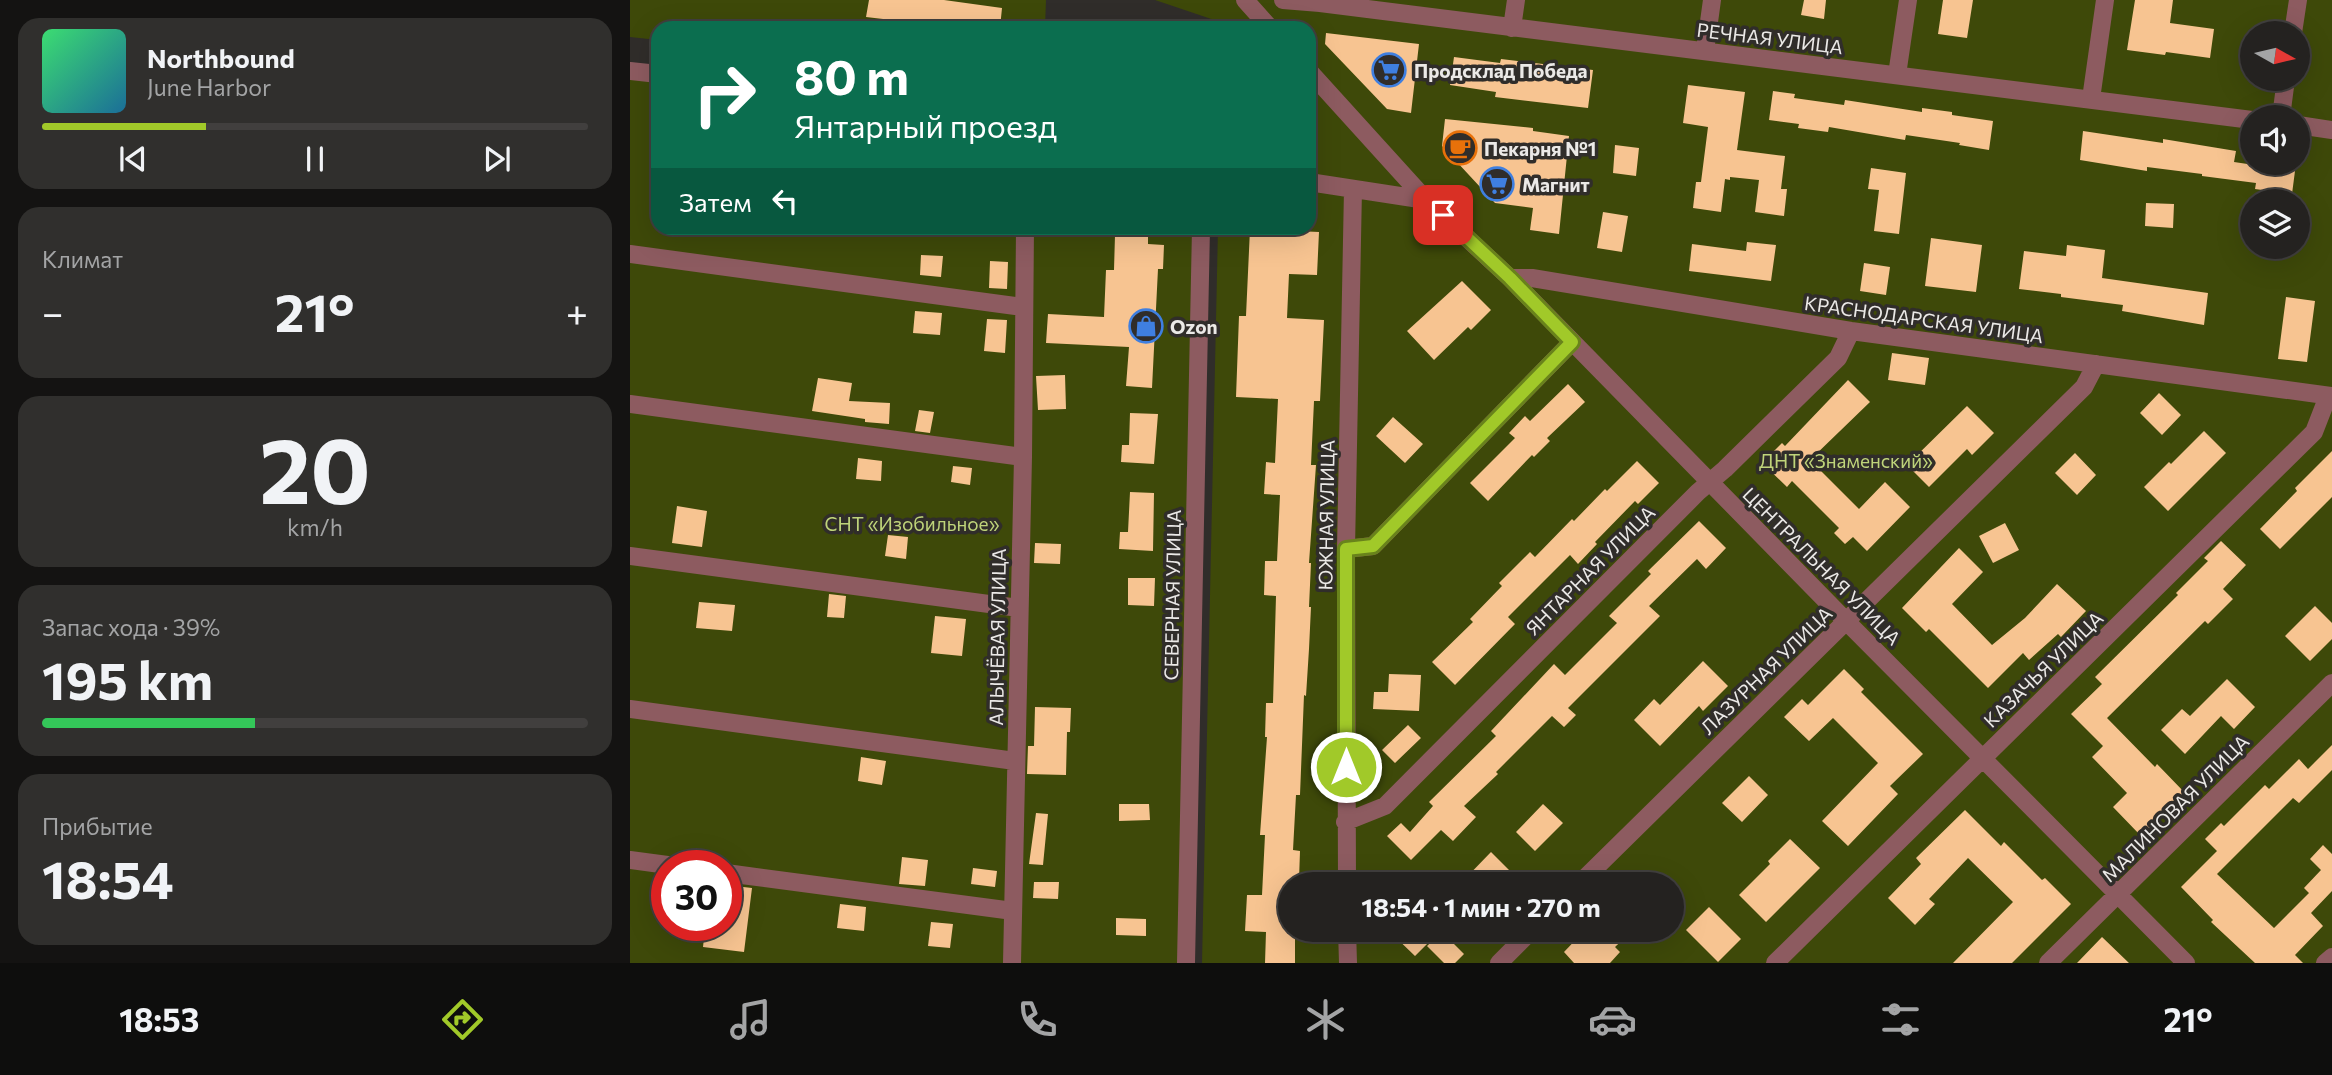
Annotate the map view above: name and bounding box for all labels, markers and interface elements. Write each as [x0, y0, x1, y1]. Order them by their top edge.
street label: РЕЧНАЯ УЛИЦА [1696, 18, 1844, 58]
north arrow [2240, 21, 2310, 91]
map controls [2240, 21, 2310, 259]
text: Northbound [147, 42, 295, 73]
text: 80 m [794, 45, 909, 105]
icon: right [679, 49, 770, 140]
supermarket icon: Продсклад Победа [1370, 51, 1408, 89]
place label: Продсклад Победа [1414, 59, 1588, 82]
text: June Harbor [147, 73, 271, 101]
text: Янтарный проезд [794, 105, 1057, 145]
button: sound [2240, 105, 2310, 175]
cafe icon: Пекарня №1 [1441, 129, 1479, 167]
place label: Пекарня №1 [1484, 137, 1596, 160]
icon: previous [114, 140, 152, 178]
icon: pause [296, 140, 334, 178]
icon: next [478, 140, 516, 178]
supermarket icon: Магнит [1478, 165, 1516, 203]
place label: Магнит [1522, 173, 1590, 196]
icon: left [766, 182, 804, 220]
pin [1413, 185, 1473, 245]
text: Затем [679, 186, 752, 217]
button: layers [2240, 189, 2310, 259]
icon: arrive [1424, 196, 1462, 234]
text: Климат [42, 245, 123, 273]
text: 21° [275, 279, 354, 343]
text: − [42, 288, 64, 335]
text: + [566, 288, 588, 335]
street label: КРАСНОДАРСКАЯ УЛИЦА [1803, 291, 2045, 347]
shop icon: Ozon [1127, 307, 1165, 345]
place label: Ozon [1170, 315, 1218, 338]
text: 20 [259, 411, 371, 523]
street label: ЮЖНАЯ УЛИЦА [1313, 440, 1339, 590]
park label: ДНТ «Знаменский» [1759, 449, 1933, 472]
street label: ЦЕНТРАЛЬНАЯ УЛИЦА [1738, 482, 1906, 650]
street label: ЯНТАРНАЯ УЛИЦА [1521, 501, 1659, 639]
street label: СЕВЕРНАЯ УЛИЦА [1159, 509, 1185, 681]
park label: СНТ «Изобильное» [825, 512, 1000, 535]
text: km/h [287, 513, 343, 541]
street label: АЛЫЧЁВАЯ УЛИЦА [984, 548, 1010, 726]
street label: ЛАЗУРНАЯ УЛИЦА [1696, 601, 1836, 739]
street label: КАЗАЧЬЯ УЛИЦА [1979, 606, 2107, 732]
text: Запас хода · 39% [42, 613, 220, 641]
text: 195 km [42, 647, 213, 711]
position arrow [1309, 730, 1383, 804]
street label: МАЛИНОВАЯ УЛИЦА [2097, 730, 2253, 886]
text: Прибытие [42, 812, 153, 840]
text: 18:54 [42, 846, 174, 910]
speed limit sign: 30 [651, 850, 742, 941]
text: 18:54 · 1 мин · 270 m [1361, 891, 1601, 922]
icon: directions [438, 995, 487, 1044]
icon: music [726, 995, 775, 1044]
icon: phone [1013, 995, 1062, 1044]
icon: climate [1301, 995, 1350, 1044]
icon: car [1588, 995, 1637, 1044]
icon: filters [1876, 995, 1925, 1044]
text: 18:53 [119, 999, 199, 1039]
text: 21° [2164, 999, 2213, 1039]

